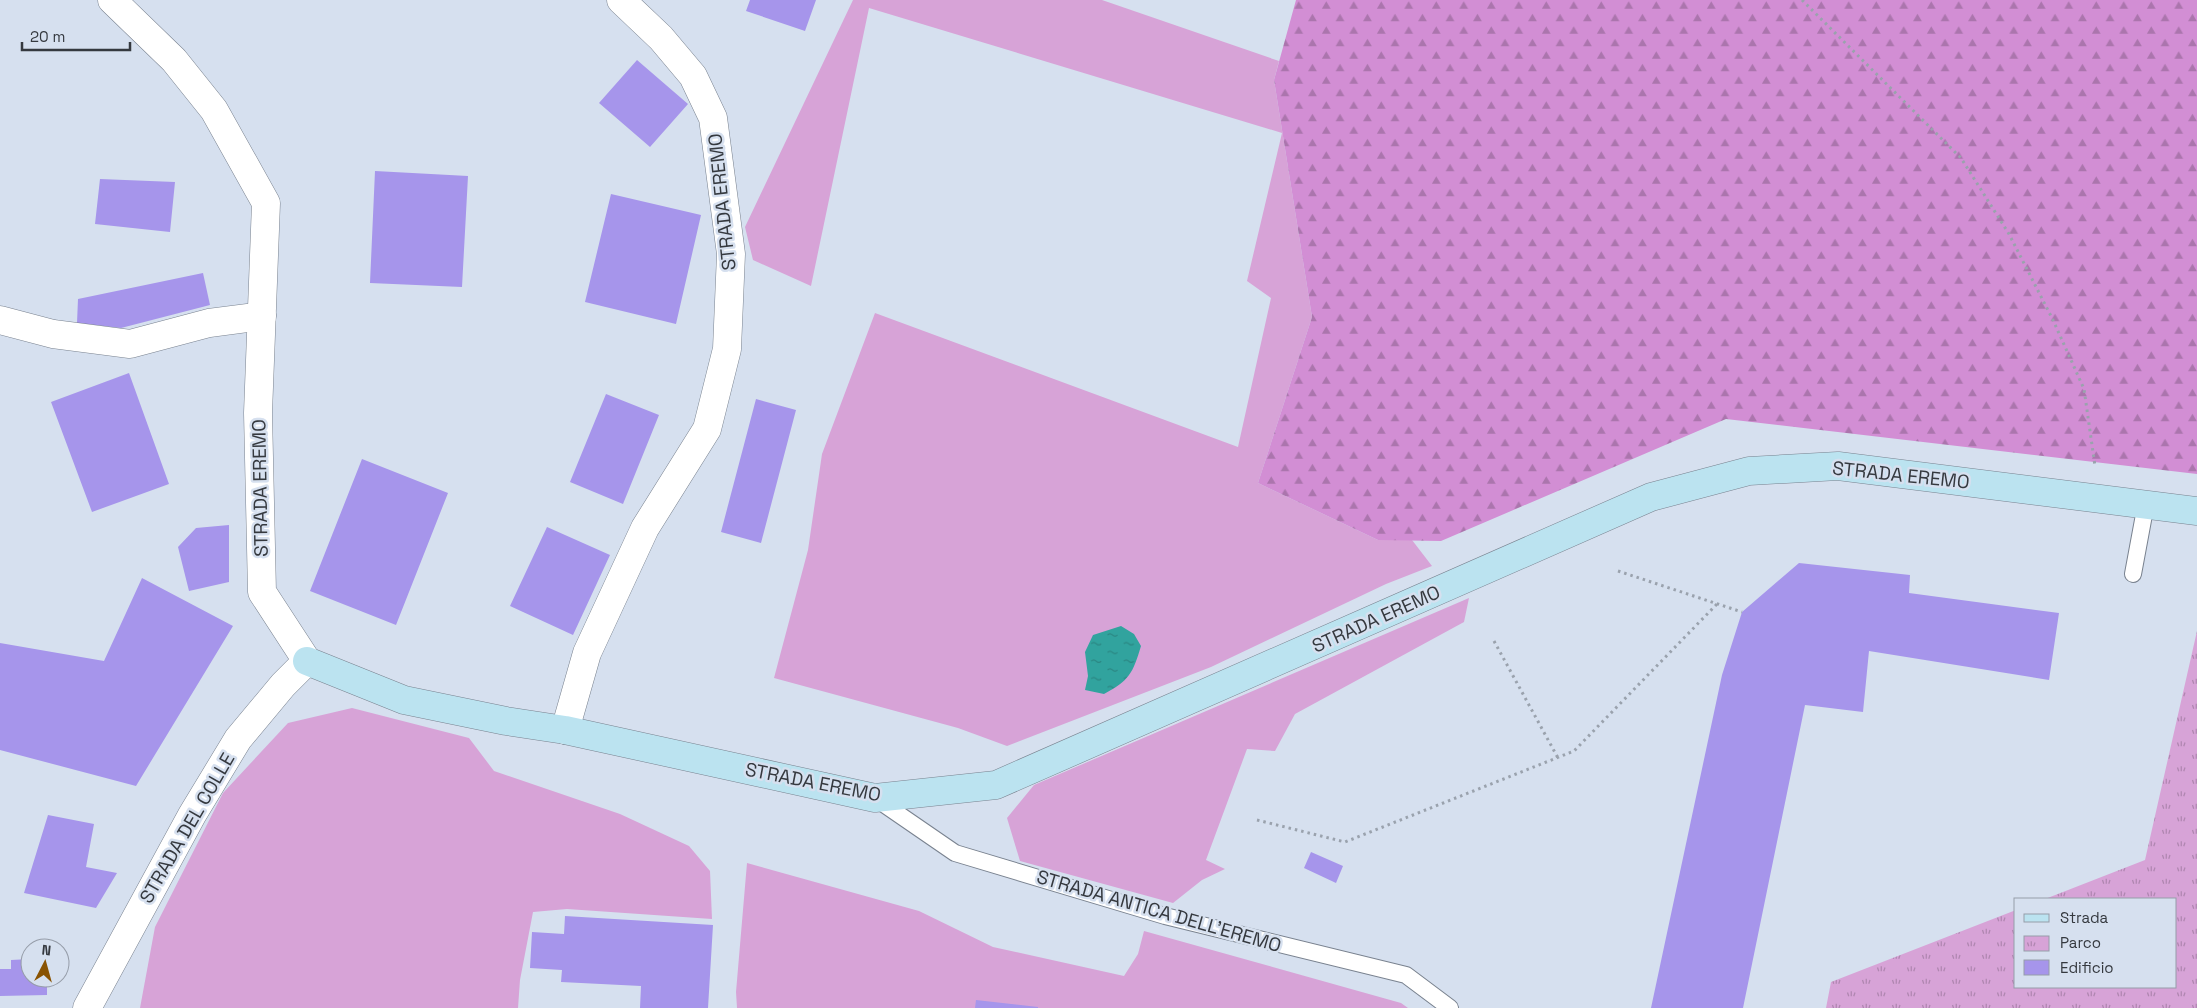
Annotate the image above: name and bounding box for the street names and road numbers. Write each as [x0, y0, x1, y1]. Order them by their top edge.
street label: STRADA EREMO [702, 132, 742, 272]
street label: STRADA EREMO [246, 419, 274, 557]
street label: STRADA EREMO [1831, 455, 1971, 495]
street label: STRADA EREMO [1308, 580, 1444, 658]
street label: STRADA DEL COLLE [134, 748, 240, 908]
street label: STRADA EREMO [743, 757, 883, 807]
street label: STRADA ANTICA DELL'EREMO [1034, 864, 1284, 958]

